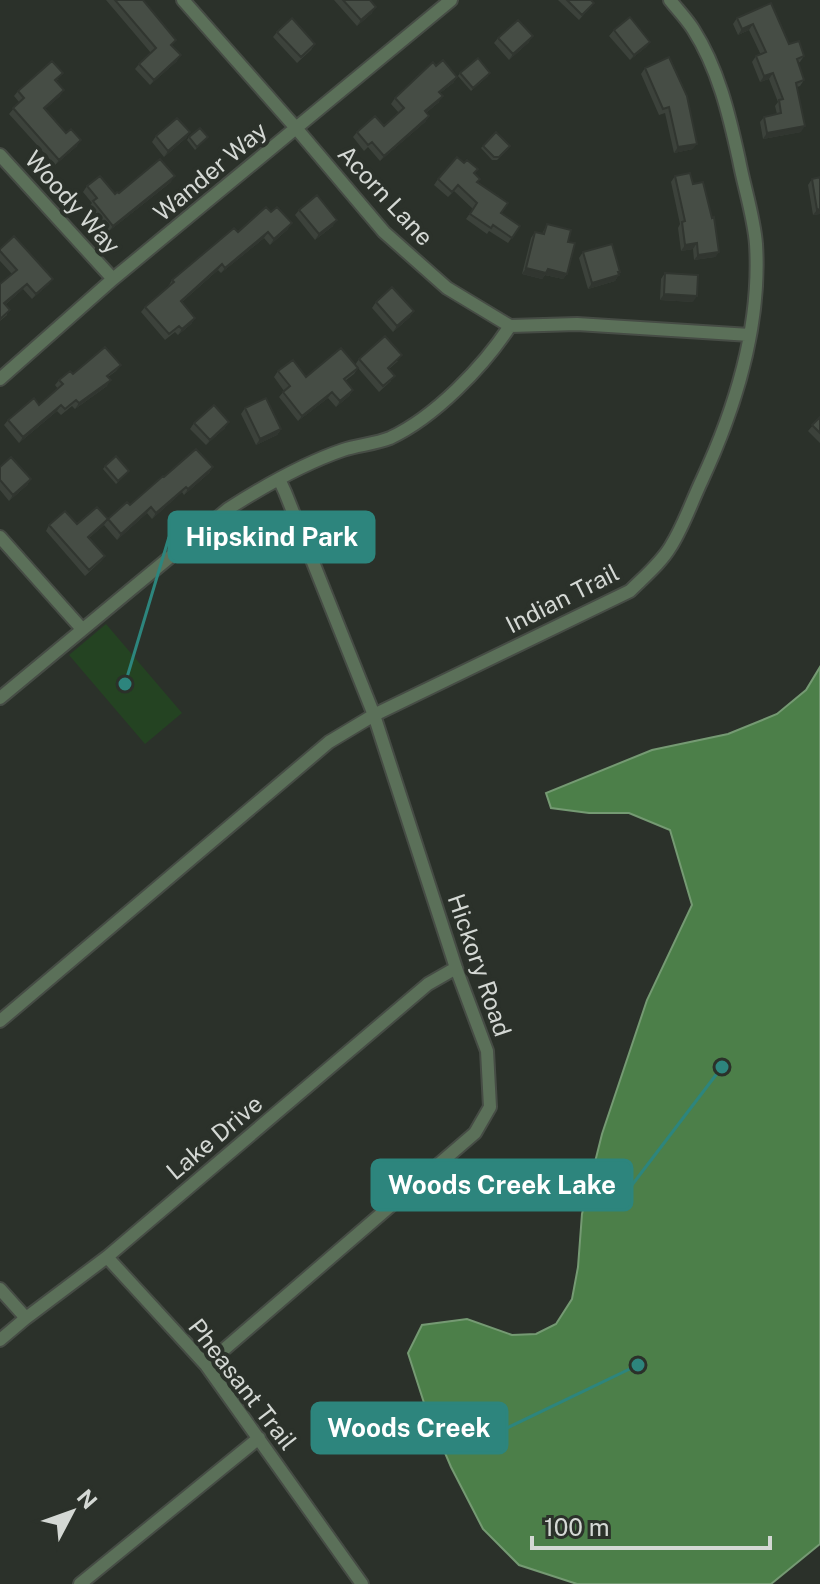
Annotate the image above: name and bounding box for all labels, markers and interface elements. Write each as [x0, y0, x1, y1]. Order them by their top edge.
street label: Wander Way [148, 115, 272, 226]
street label: Acorn Lane [333, 139, 439, 251]
street label: Woody Way [19, 145, 127, 259]
callout: Hipskind Park [169, 512, 374, 562]
text: Hipskind Park [186, 521, 358, 552]
street label: Indian Trail [501, 558, 623, 638]
street label: Hickory Road [443, 890, 517, 1040]
street label: Lake Drive [160, 1089, 268, 1185]
callout: Woods Creek Lake [372, 1160, 632, 1210]
text: Woods Creek Lake [388, 1169, 616, 1200]
street label: Pheasant Trail [183, 1313, 303, 1455]
callout: Woods Creek [312, 1403, 507, 1453]
text: Woods Creek [327, 1412, 491, 1443]
north arrow [32, 1472, 112, 1552]
text: N [72, 1484, 103, 1514]
scale bar [532, 1500, 770, 1550]
text: 100 m [544, 1513, 610, 1541]

